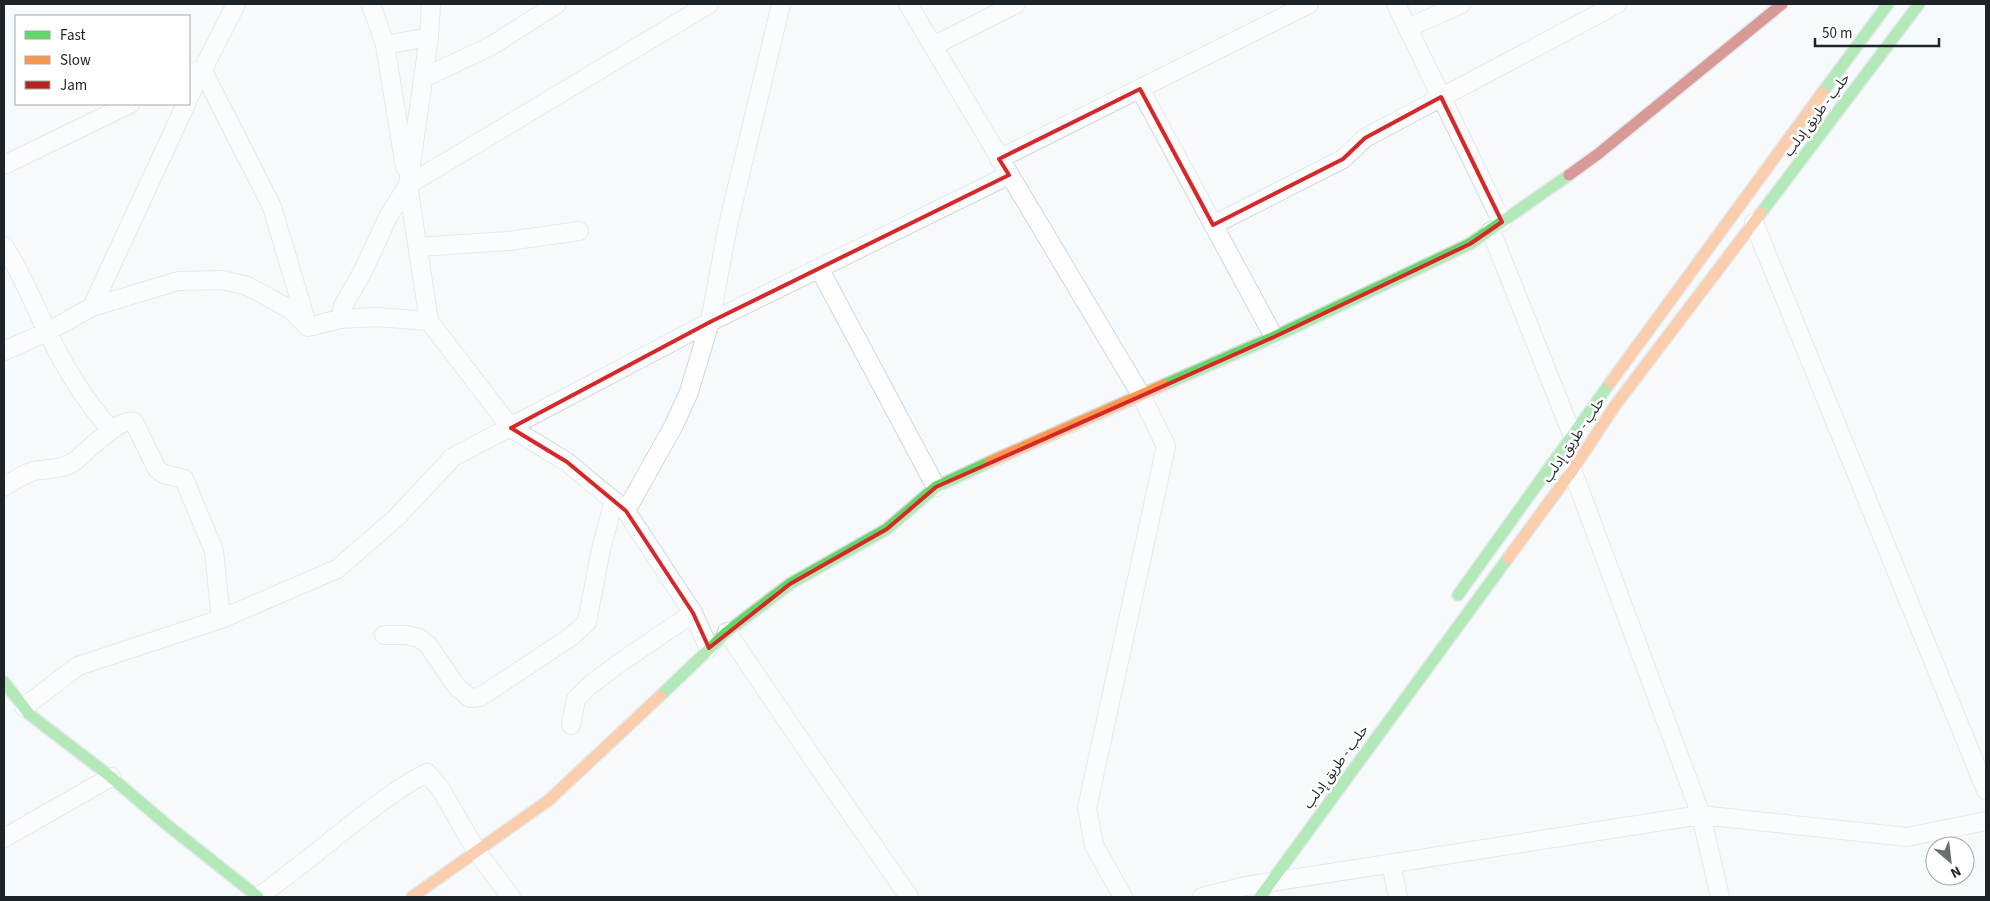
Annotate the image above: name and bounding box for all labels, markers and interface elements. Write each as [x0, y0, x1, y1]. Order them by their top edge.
legend [15, 15, 190, 105]
scale bar [1815, 15, 1939, 47]
text: 50 m [1822, 23, 1852, 44]
text: Fast [60, 25, 86, 46]
text: Slow [60, 50, 91, 71]
street label: حلب - طريق إدلب [1779, 69, 1855, 161]
text: Jam [60, 75, 87, 96]
street label: حلب - طريق إدلب [1538, 393, 1610, 487]
street label: حلب - طريق إدلب [1299, 721, 1373, 813]
north arrow [1925, 836, 1975, 886]
text: N [1947, 861, 1964, 883]

